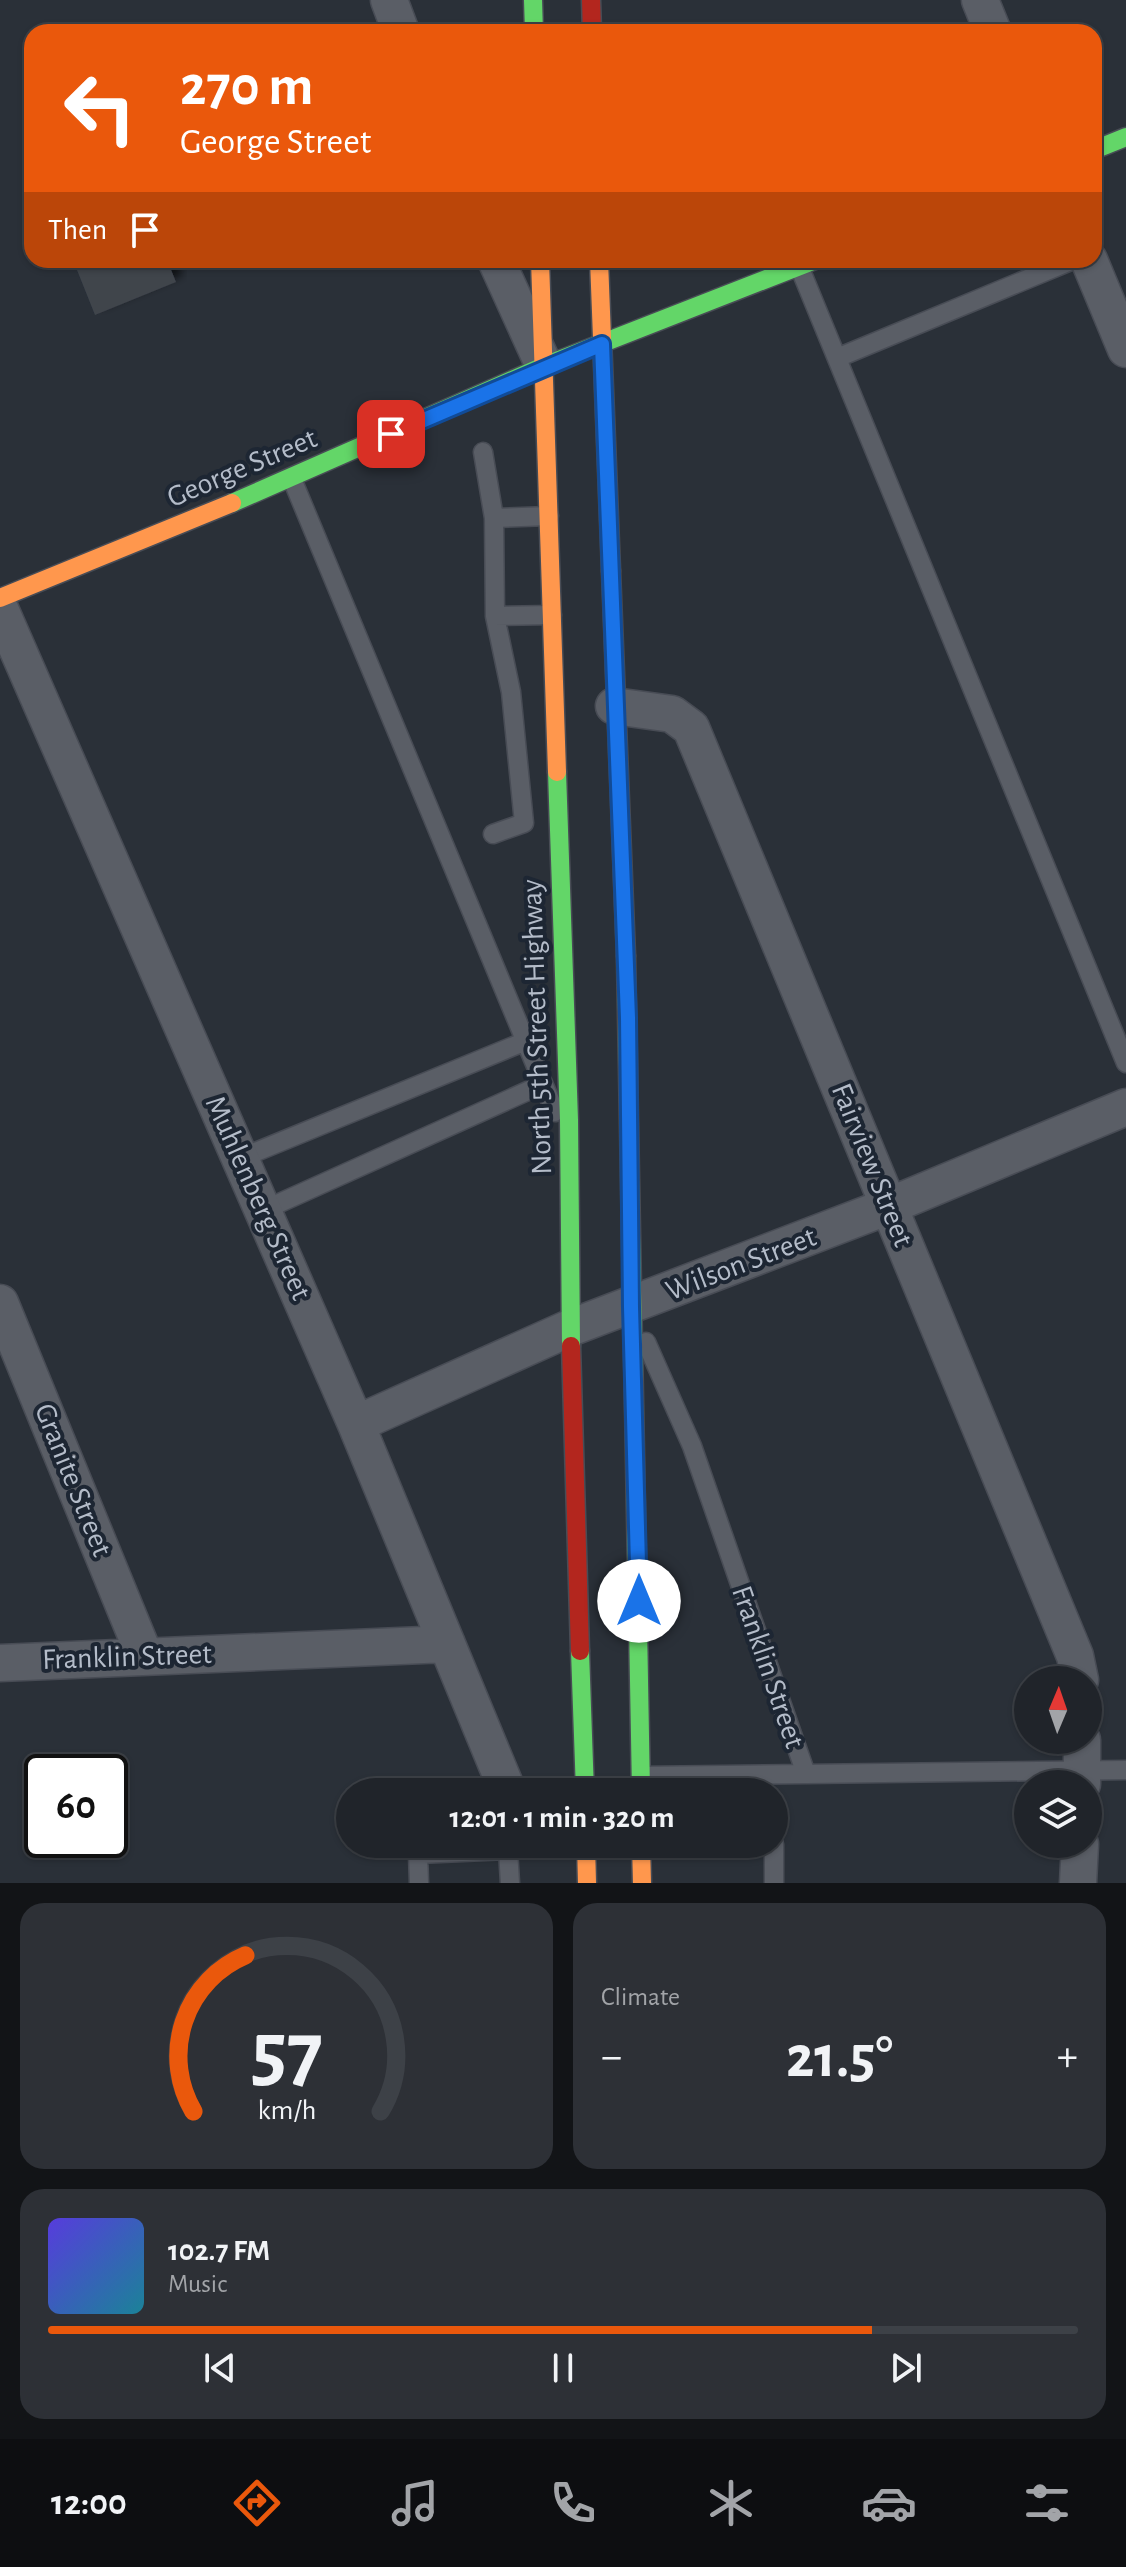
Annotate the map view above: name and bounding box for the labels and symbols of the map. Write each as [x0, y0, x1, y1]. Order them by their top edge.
pin [357, 400, 425, 468]
street label: George Street [163, 423, 322, 513]
street label: North 5th Street Highway [517, 878, 557, 1175]
street label: Fairview Street [826, 1079, 918, 1251]
street label: Muhlenberg Street [200, 1091, 317, 1305]
street label: Wilson Street [662, 1222, 821, 1306]
street label: Granite Street [29, 1399, 117, 1561]
position arrow [597, 1559, 681, 1643]
street label: Franklin Street [726, 1582, 810, 1753]
street label: Franklin Street [42, 1639, 213, 1675]
north arrow [1014, 1666, 1102, 1754]
speed limit sign: 60 [24, 1754, 128, 1858]

